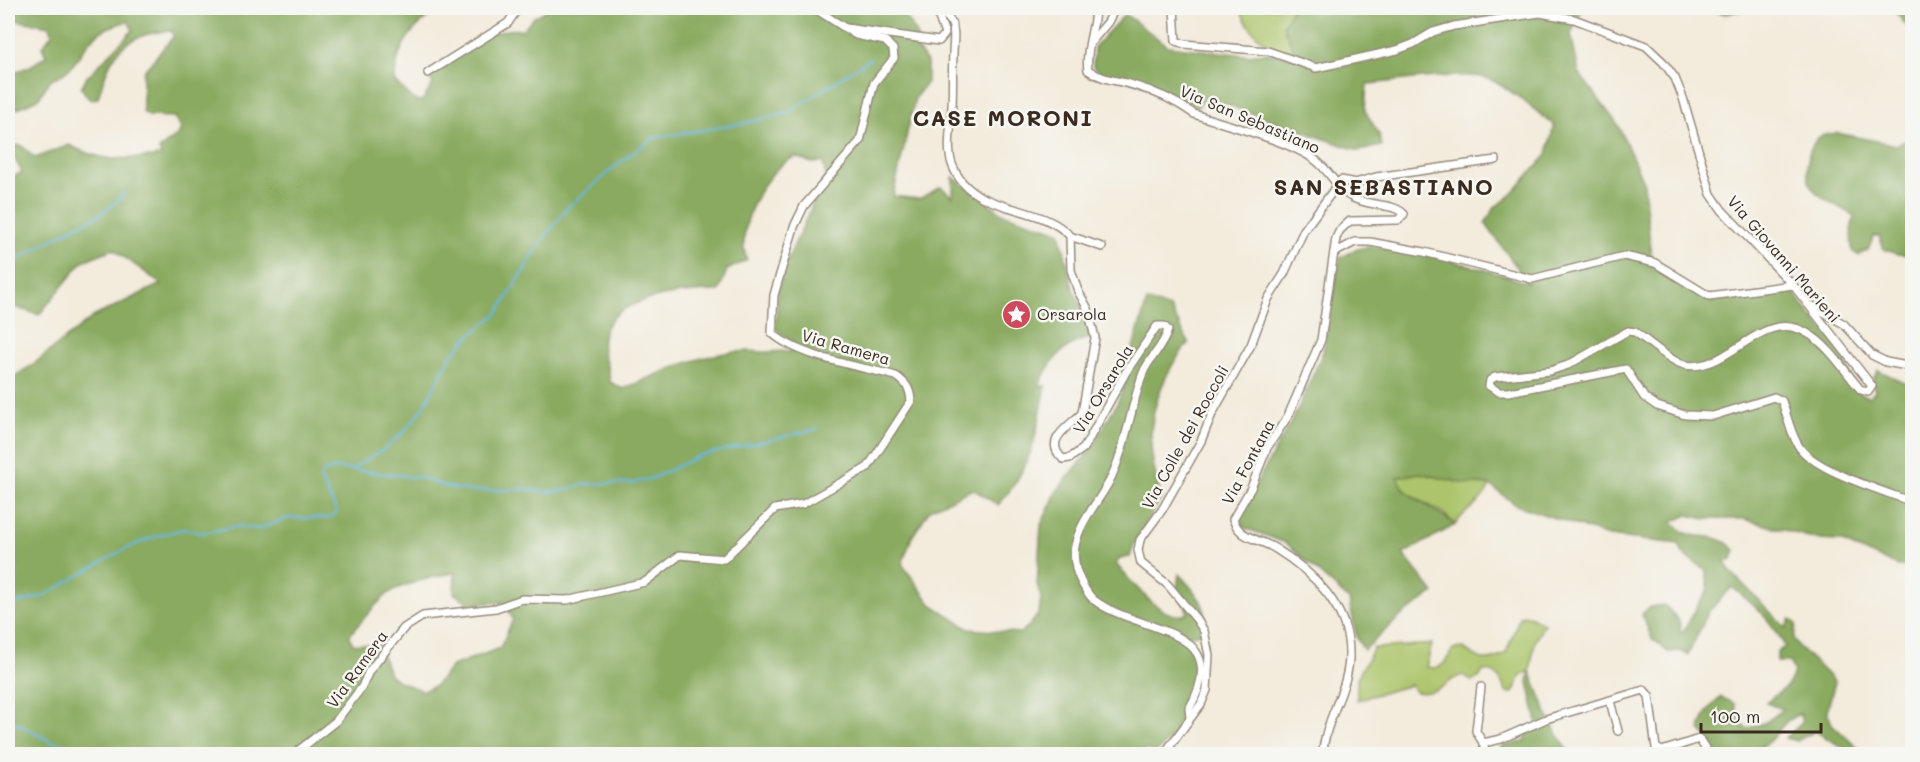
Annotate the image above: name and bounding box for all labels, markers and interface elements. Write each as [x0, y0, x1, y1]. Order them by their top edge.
street label: Via San Sebastiano [1177, 80, 1323, 158]
district label: CASE MORONI [913, 103, 1093, 132]
district label: SAN SEBASTIANO [1274, 172, 1494, 201]
street label: Via Giovanni Marieni [1723, 191, 1845, 327]
place icon: Orsarola [1000, 298, 1032, 330]
place label: Orsarola [1037, 303, 1107, 324]
street label: Via Ramera [799, 324, 893, 369]
street label: Via Orsarola [1068, 340, 1137, 437]
street label: Via Colle dei Roccoli [1136, 361, 1233, 512]
street label: Via Fontana [1216, 416, 1279, 508]
street label: Via Ramera [321, 626, 392, 712]
scale bar [1701, 696, 1821, 734]
text: 100 m [1710, 704, 1760, 728]

